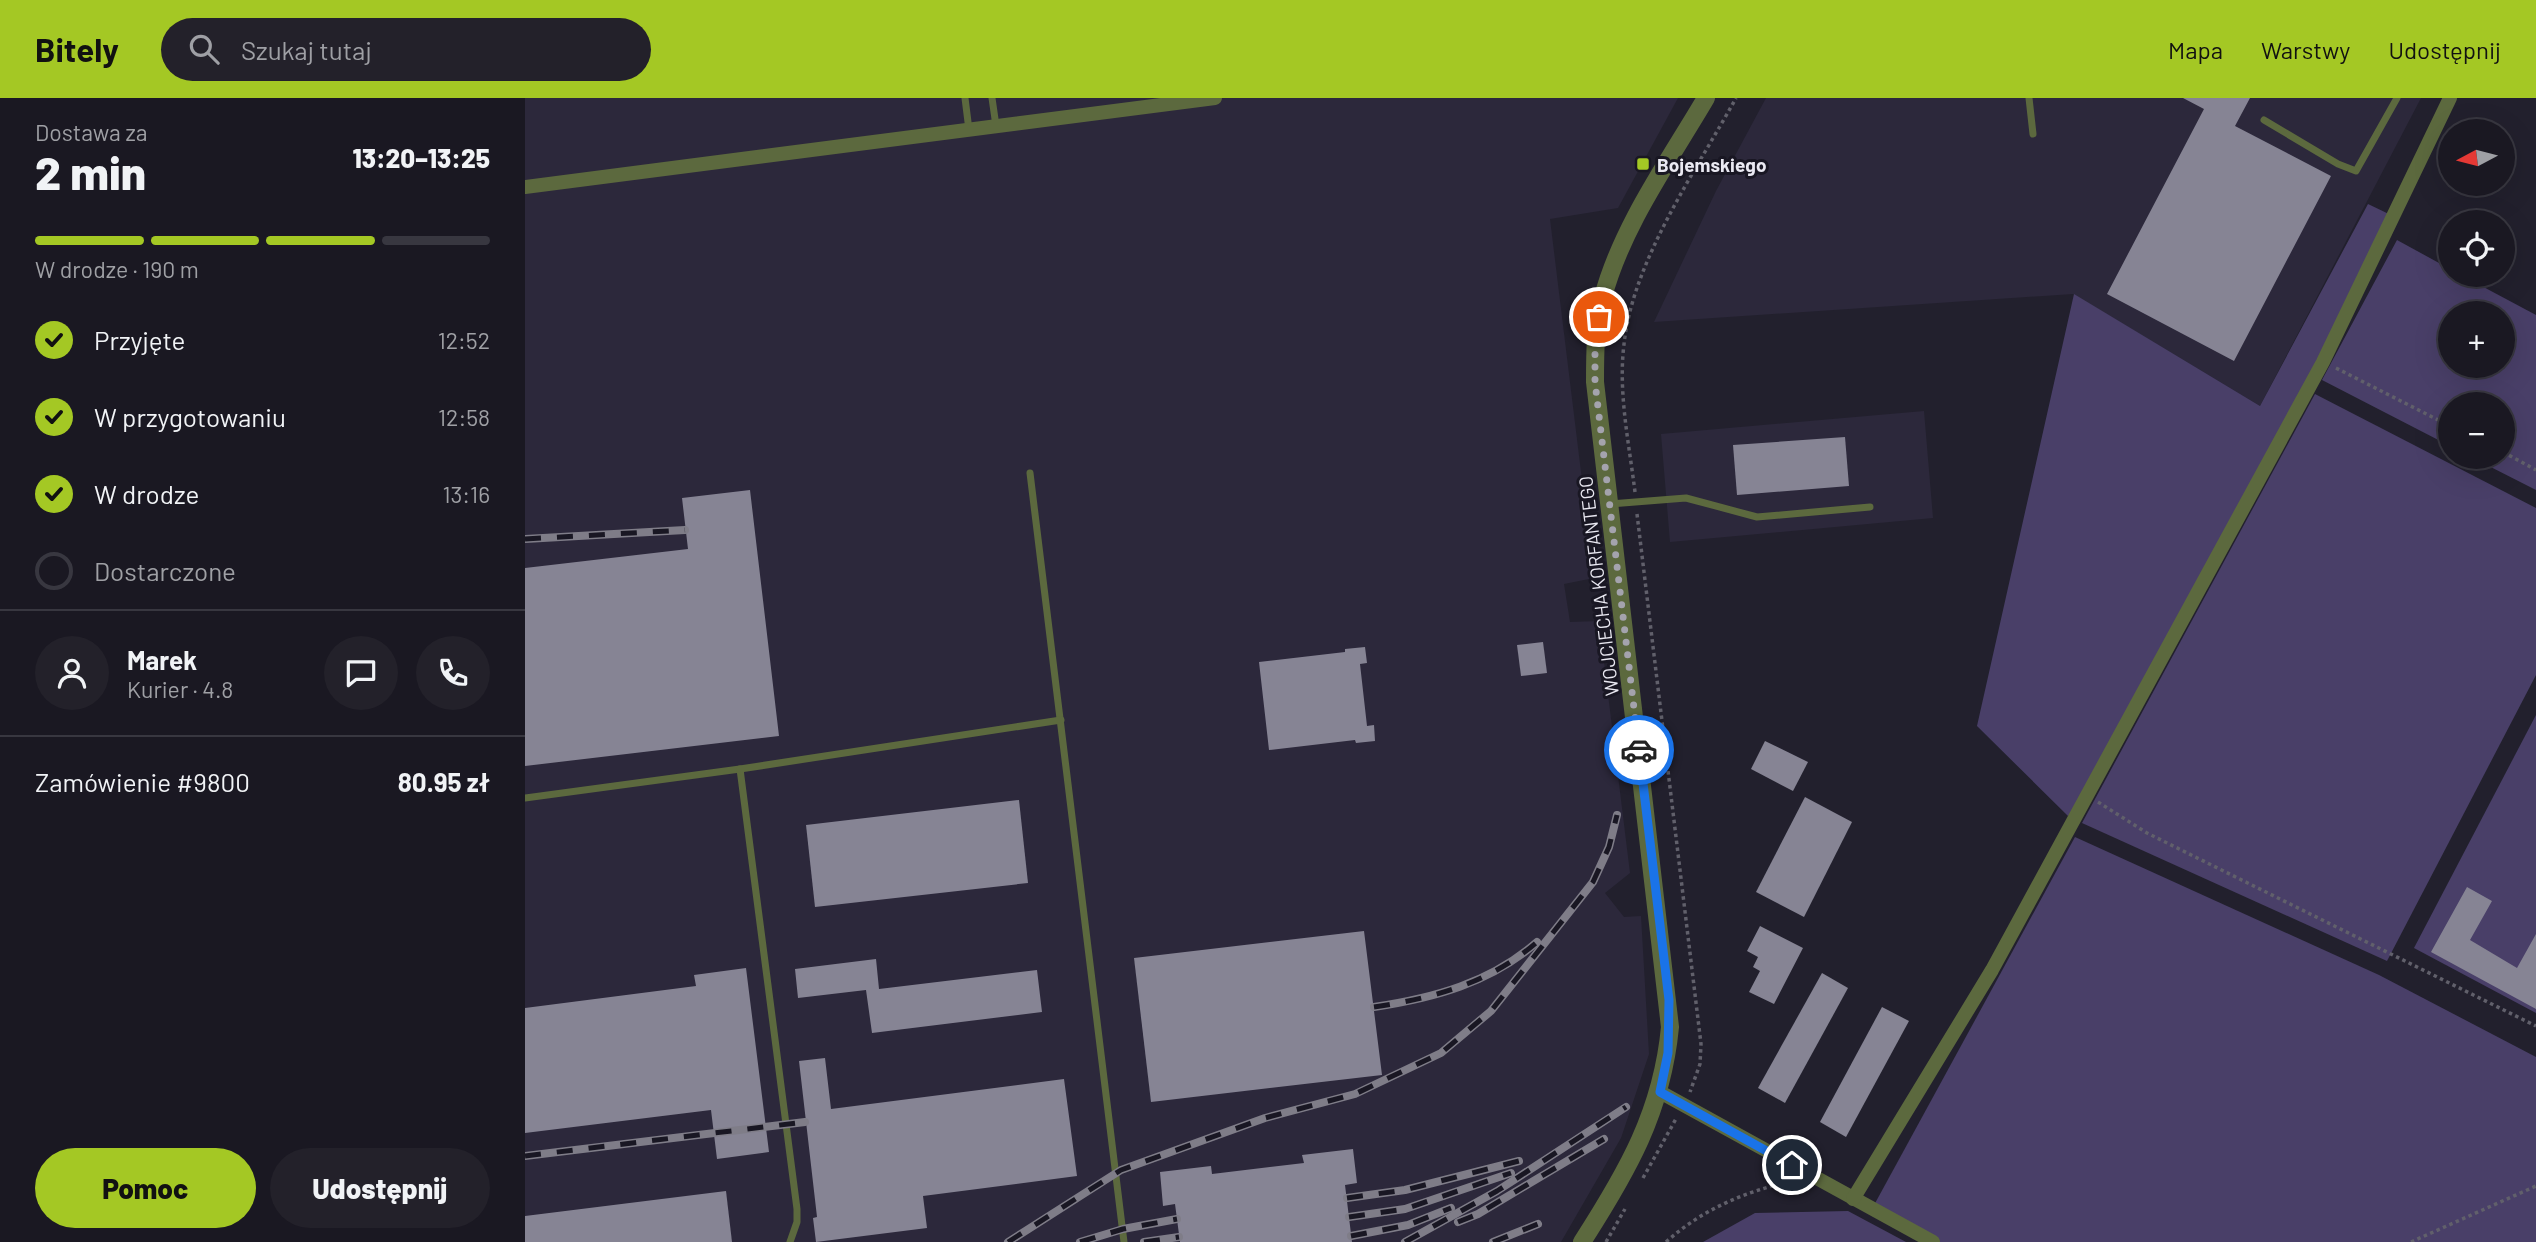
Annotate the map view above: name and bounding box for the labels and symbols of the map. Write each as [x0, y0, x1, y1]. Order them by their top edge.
north arrow [2438, 119, 2515, 196]
place label: Bojemskiego [1657, 153, 1766, 176]
marker: Bojemskiego [1635, 156, 1651, 172]
pin [1569, 287, 1629, 347]
street label: WOJCIECHA KORFANTEGO [1573, 475, 1623, 697]
courier [1604, 715, 1674, 785]
pin [1762, 1135, 1822, 1195]

